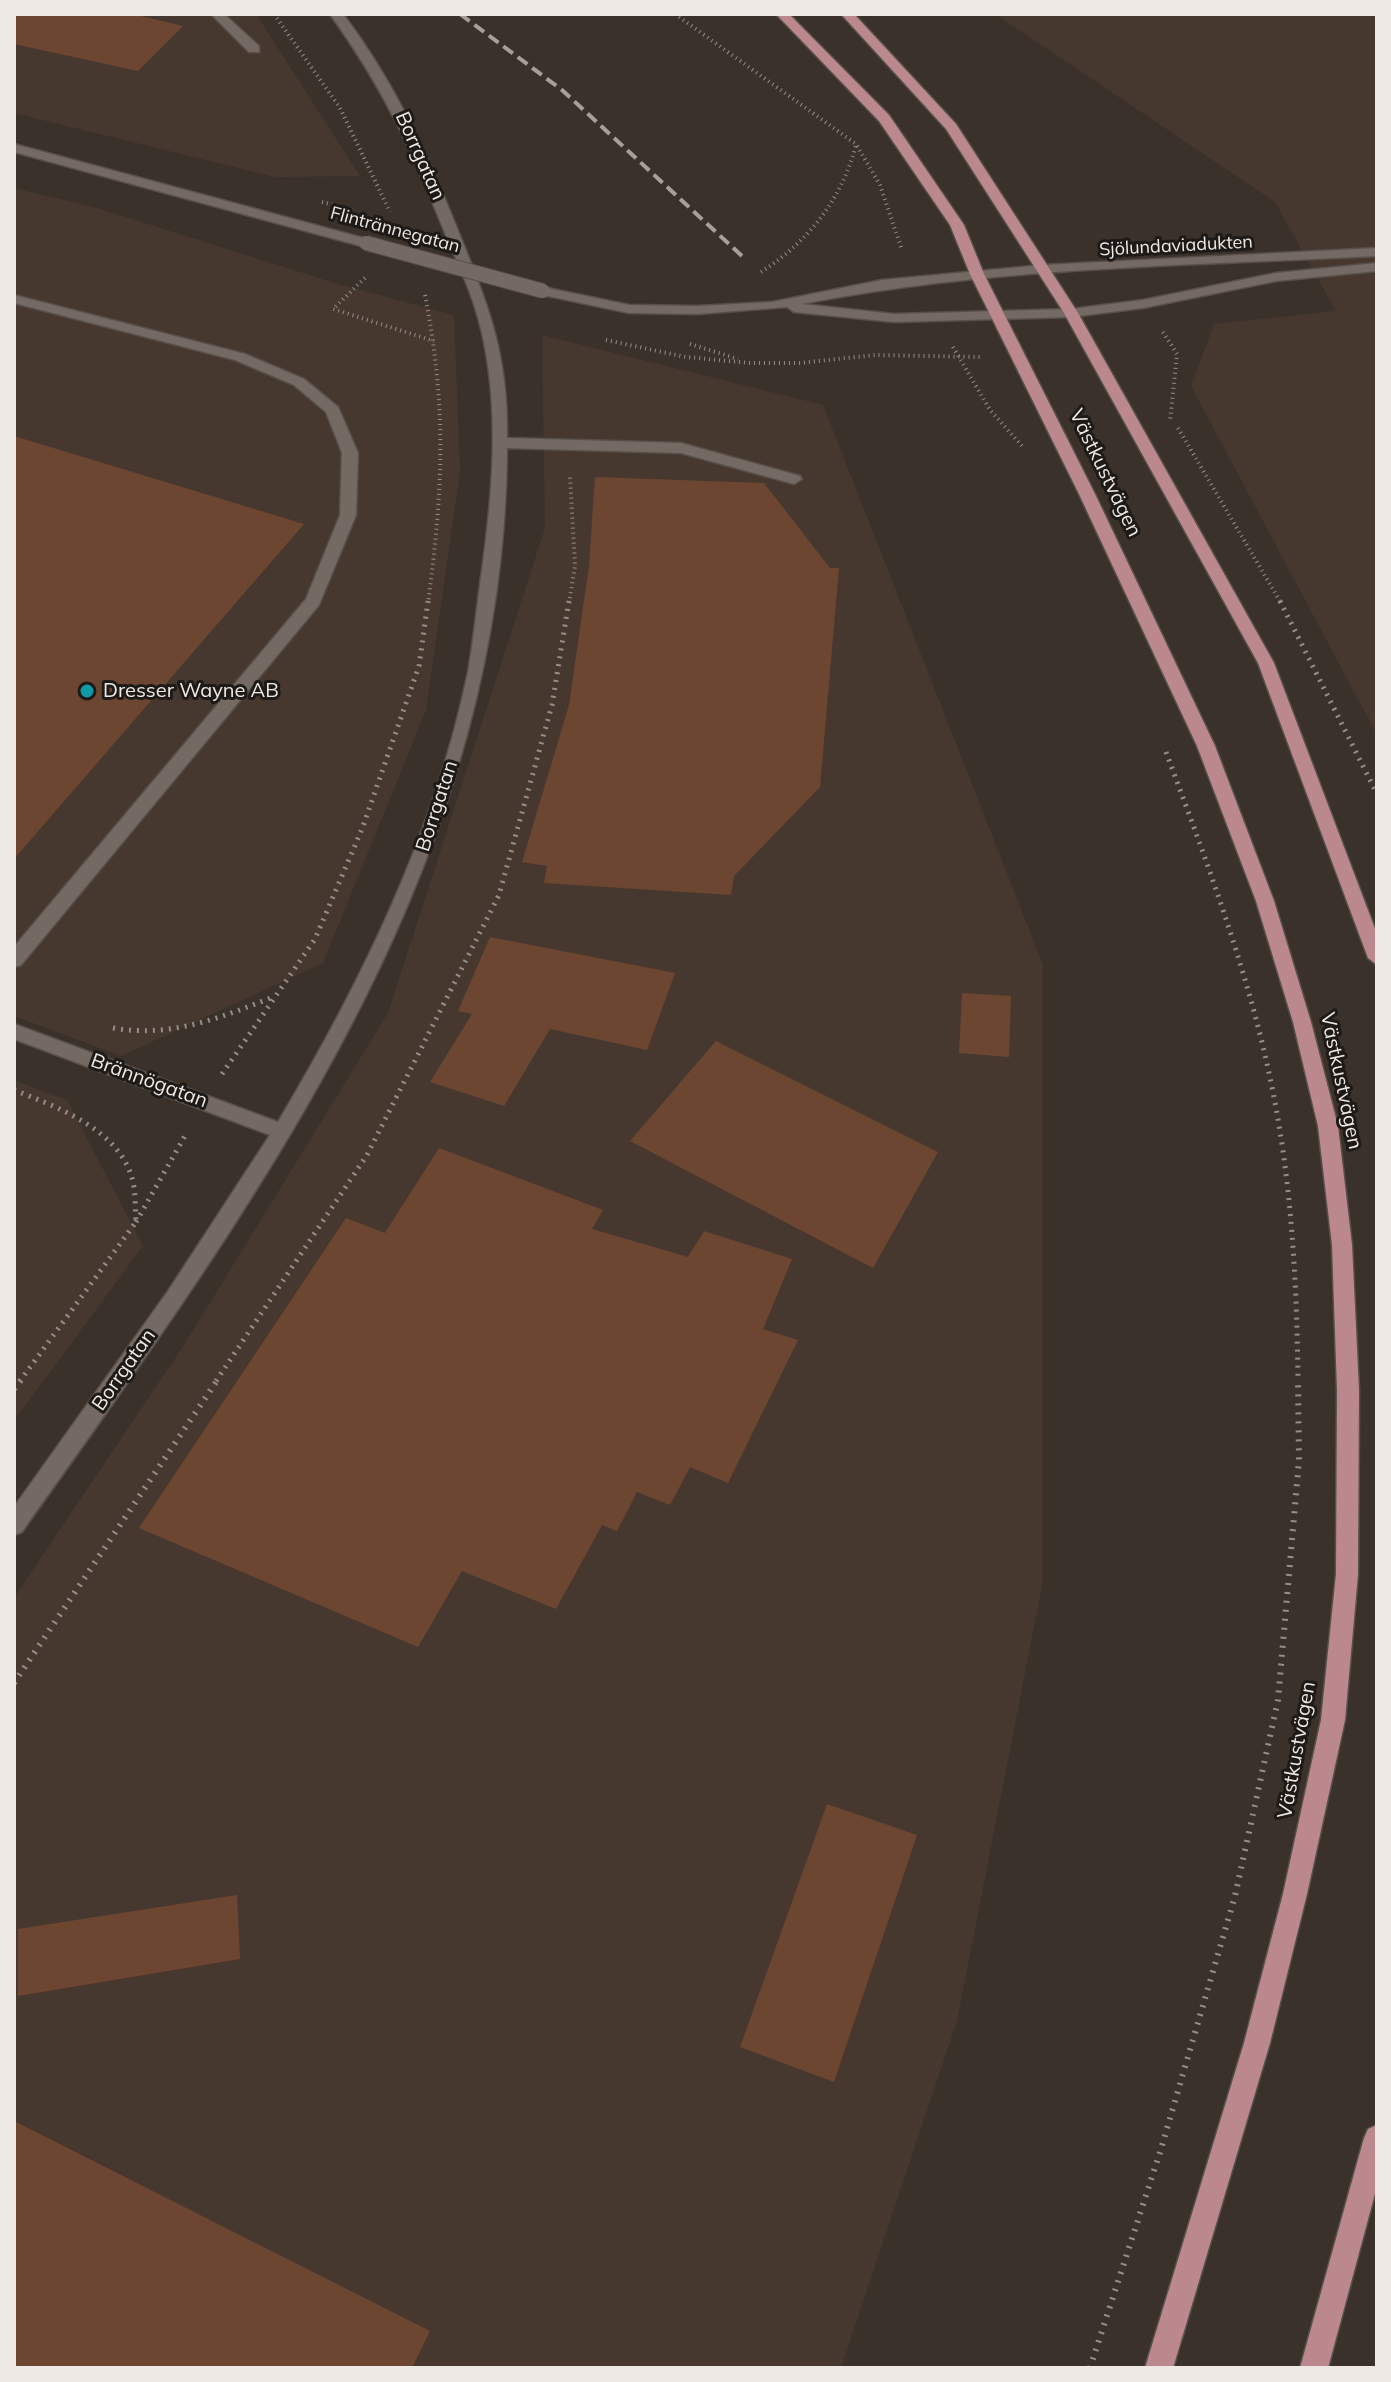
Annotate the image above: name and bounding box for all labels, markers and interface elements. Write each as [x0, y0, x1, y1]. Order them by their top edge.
street label: Borrgatan [390, 108, 450, 204]
street label: Flintrännegatan [328, 202, 462, 258]
street label: Sjölundaviadukten [1099, 231, 1253, 261]
street label: Västkustvägen [1064, 405, 1146, 541]
place label: Dresser Wayne AB [103, 679, 279, 703]
marker: Dresser Wayne AB [78, 682, 96, 700]
street label: Borrgatan [411, 758, 463, 854]
street label: Västkustvägen [1315, 1011, 1367, 1151]
street label: Brännögatan [87, 1049, 211, 1113]
street label: Borrgatan [87, 1325, 161, 1415]
street label: Västkustvägen [1273, 1680, 1321, 1820]

